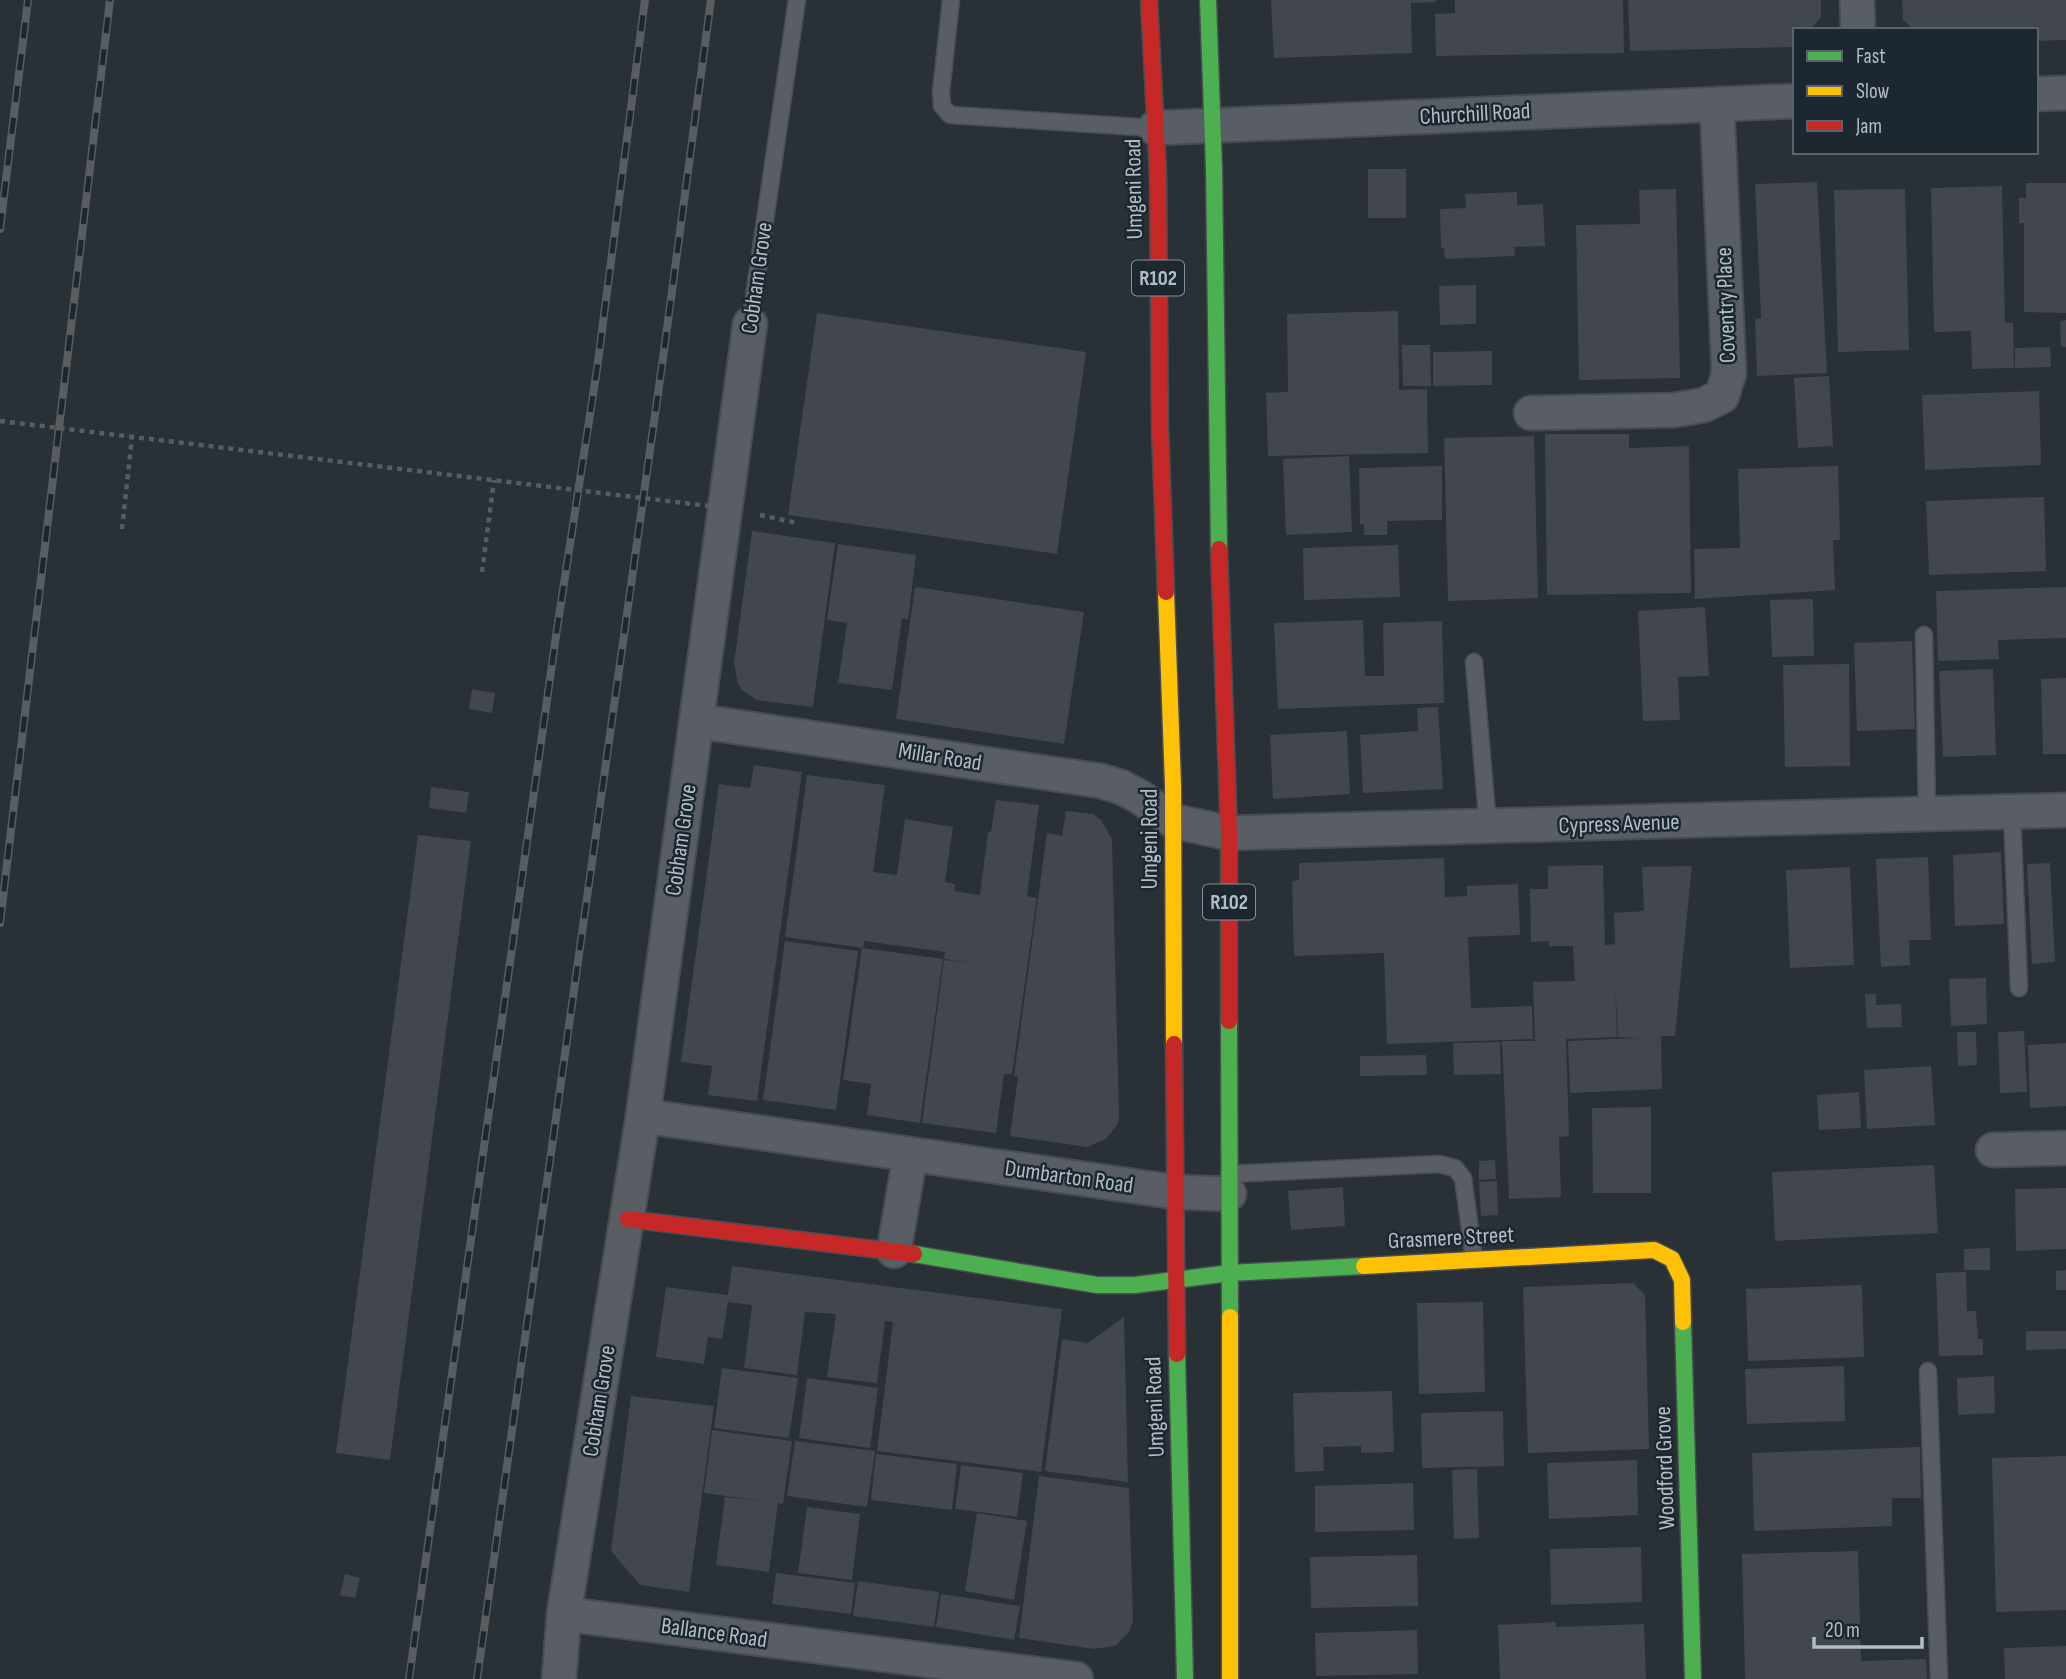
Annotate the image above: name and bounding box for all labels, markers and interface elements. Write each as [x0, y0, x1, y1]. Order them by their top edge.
legend [1793, 28, 2038, 154]
text: Fast [1856, 44, 1886, 69]
text: Slow [1856, 79, 1890, 104]
street label: Churchill Road [1419, 97, 1531, 131]
text: Jam [1855, 114, 1882, 139]
street label: Umgeni Road [1119, 138, 1149, 240]
street label: Cobham Grove [735, 220, 779, 336]
street label: Coventry Place [1710, 247, 1742, 363]
road number: R102 [1132, 260, 1184, 296]
street label: Millar Road [896, 737, 984, 777]
street label: Cobham Grove [659, 782, 703, 898]
street label: Umgeni Road [1136, 789, 1164, 889]
street label: Cypress Avenue [1558, 808, 1680, 840]
road number: R102 [1203, 884, 1255, 920]
street label: Dumbarton Road [1003, 1154, 1135, 1200]
street label: Grasmere Street [1387, 1221, 1515, 1255]
street label: Cobham Grove [576, 1343, 622, 1459]
street label: Umgeni Road [1139, 1356, 1171, 1458]
street label: Woodford Grove [1649, 1406, 1681, 1530]
scale bar [1814, 1606, 1923, 1650]
street label: Ballance Road [659, 1612, 769, 1654]
text: 20 m [1825, 1618, 1860, 1643]

